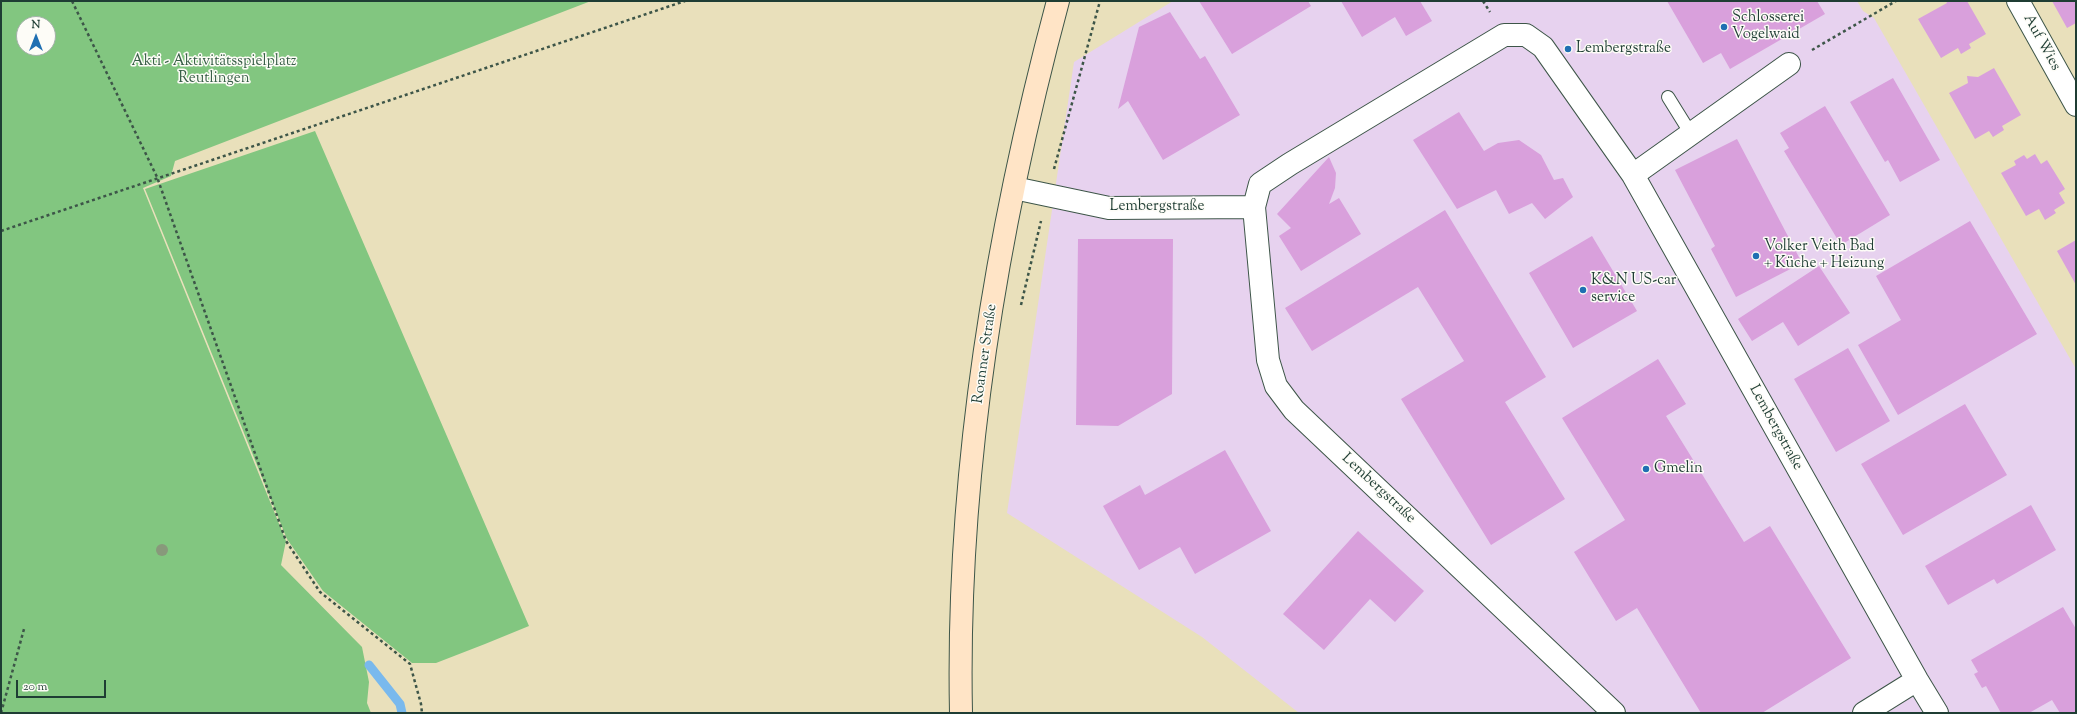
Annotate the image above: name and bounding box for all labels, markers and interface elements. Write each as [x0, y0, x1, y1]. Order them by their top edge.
place label: Schlosserei Vogelwaid [1732, 9, 1804, 44]
street label: Auf Wies [2018, 12, 2064, 74]
north arrow [16, 16, 56, 56]
text: N [32, 17, 40, 33]
marker: Schlosserei Vogelwaid [1719, 22, 1729, 32]
place label: Lembergstraße [1576, 40, 1671, 58]
marker: Lembergstraße [1563, 44, 1573, 54]
park label: Akti - Aktivitätsspielplatz Reutlingen [132, 53, 296, 88]
street label: Lembergstraße [1110, 198, 1204, 216]
place label: Volker Veith Bad + Küche + Heizung [1764, 238, 1884, 273]
marker: Volker Veith Bad + Küche + Heizung [1751, 251, 1761, 261]
place label: K&N US-car service [1591, 272, 1676, 307]
marker: K&N US-car service [1578, 285, 1588, 295]
street label: Roanner Straße [970, 303, 1002, 405]
street label: Lembergstraße [1744, 382, 1806, 474]
street label: Lembergstraße [1337, 450, 1419, 528]
place label: Gmelin [1654, 460, 1703, 478]
marker: Gmelin [1641, 464, 1651, 474]
scale bar [18, 672, 108, 698]
text: 20 m [23, 678, 47, 696]

